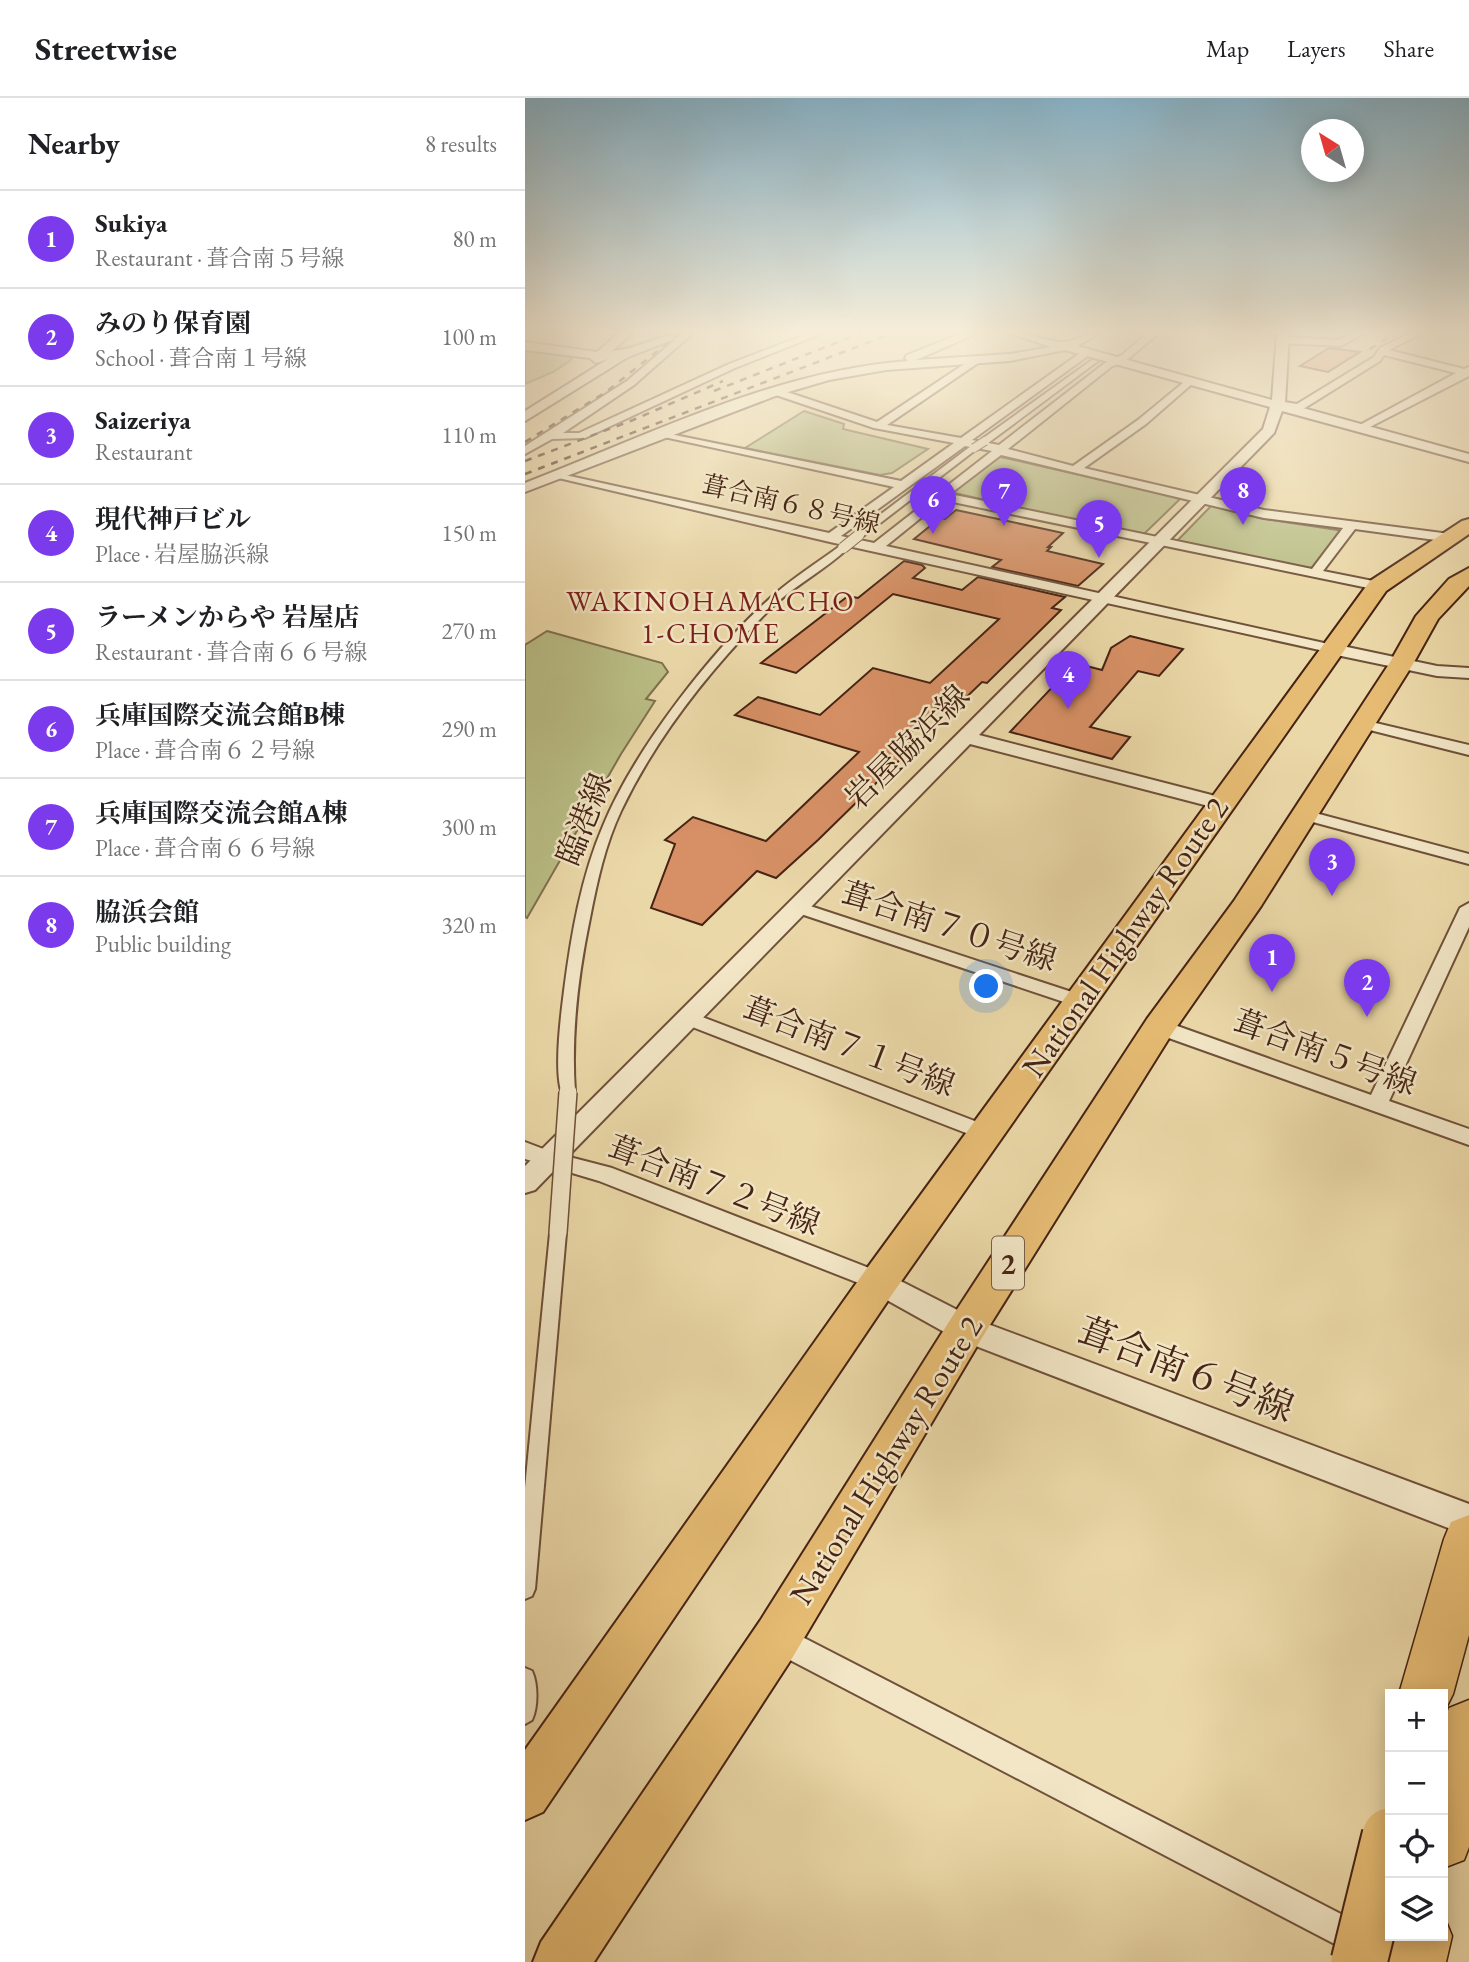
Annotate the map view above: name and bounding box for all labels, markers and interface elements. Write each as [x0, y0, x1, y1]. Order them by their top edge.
text: Streetwise [35, 27, 177, 70]
text: Map [1206, 33, 1249, 64]
text: Layers [1287, 33, 1346, 64]
text: Share [1384, 33, 1434, 64]
north arrow [1301, 119, 1364, 182]
text: Nearby [28, 124, 120, 163]
text: 8 results [425, 129, 497, 159]
text: Sukiya [95, 206, 167, 240]
text: 1 [45, 224, 57, 254]
text: 80 m [452, 224, 497, 254]
text: Restaurant · 葺合南５号線 [95, 243, 344, 273]
text: みのり保育園 [95, 306, 251, 340]
text: 2 [45, 322, 57, 352]
text: 100 m [441, 322, 497, 352]
text: School · 葺合南１号線 [95, 343, 307, 373]
text: Saizeriya [95, 403, 191, 437]
text: 3 [45, 420, 57, 450]
text: 110 m [441, 420, 497, 450]
text: Restaurant [95, 437, 193, 467]
street label: 葺合南６８号線 [699, 467, 883, 541]
pin: 8 [1220, 467, 1266, 525]
pin: 7 [981, 468, 1027, 526]
pin: 6 [910, 476, 956, 534]
pin: 5 [1076, 500, 1122, 558]
text: 現代神戸ビル [95, 502, 251, 536]
text: 4 [45, 518, 57, 548]
text: 150 m [441, 518, 497, 548]
text: Place · 岩屋脇浜線 [95, 539, 269, 569]
district label: WAKINOHAMACHO 1-CHOME [566, 583, 856, 651]
text: ラーメンからや 岩屋店 [95, 600, 360, 634]
text: 5 [45, 616, 57, 646]
text: 270 m [441, 616, 497, 646]
text: Restaurant · 葺合南６６号線 [95, 637, 367, 667]
pin: 4 [1045, 651, 1091, 709]
street label: 岩屋脇浜線 [836, 676, 978, 818]
text: 兵庫国際交流会館B棟 [95, 698, 345, 732]
text: 6 [45, 714, 57, 744]
text: 290 m [441, 714, 497, 744]
text: Place · 葺合南６２号線 [95, 735, 315, 765]
street label: 臨港線 [547, 767, 621, 871]
street label: National Highway Route 2 [1012, 788, 1238, 1085]
text: 兵庫国際交流会館A棟 [95, 796, 348, 830]
text: 7 [45, 812, 57, 842]
text: 300 m [441, 812, 497, 842]
text: Place · 葺合南６６号線 [95, 833, 315, 863]
pin: 3 [1309, 838, 1355, 896]
street label: 葺合南７０号線 [836, 871, 1062, 981]
text: 脇浜会館 [95, 895, 199, 929]
text: 8 [45, 910, 57, 940]
text: 320 m [441, 910, 497, 940]
text: Public building [95, 929, 231, 959]
pin: 1 [1249, 934, 1295, 992]
pin: 2 [1344, 959, 1390, 1017]
your location [969, 969, 1003, 1003]
street label: 葺合南７１号線 [737, 986, 961, 1106]
street label: 葺合南５号線 [1228, 999, 1422, 1105]
street label: 葺合南７２号線 [602, 1125, 826, 1245]
road number: 2 [992, 1236, 1024, 1289]
street label: 葺合南６号線 [1071, 1305, 1301, 1433]
street label: National Highway Route 2 [780, 1307, 992, 1612]
map controls [1385, 1689, 1448, 1941]
button: + [1385, 1689, 1448, 1752]
button: − [1385, 1752, 1448, 1815]
button: locate [1385, 1815, 1448, 1878]
button: layers [1385, 1878, 1448, 1941]

